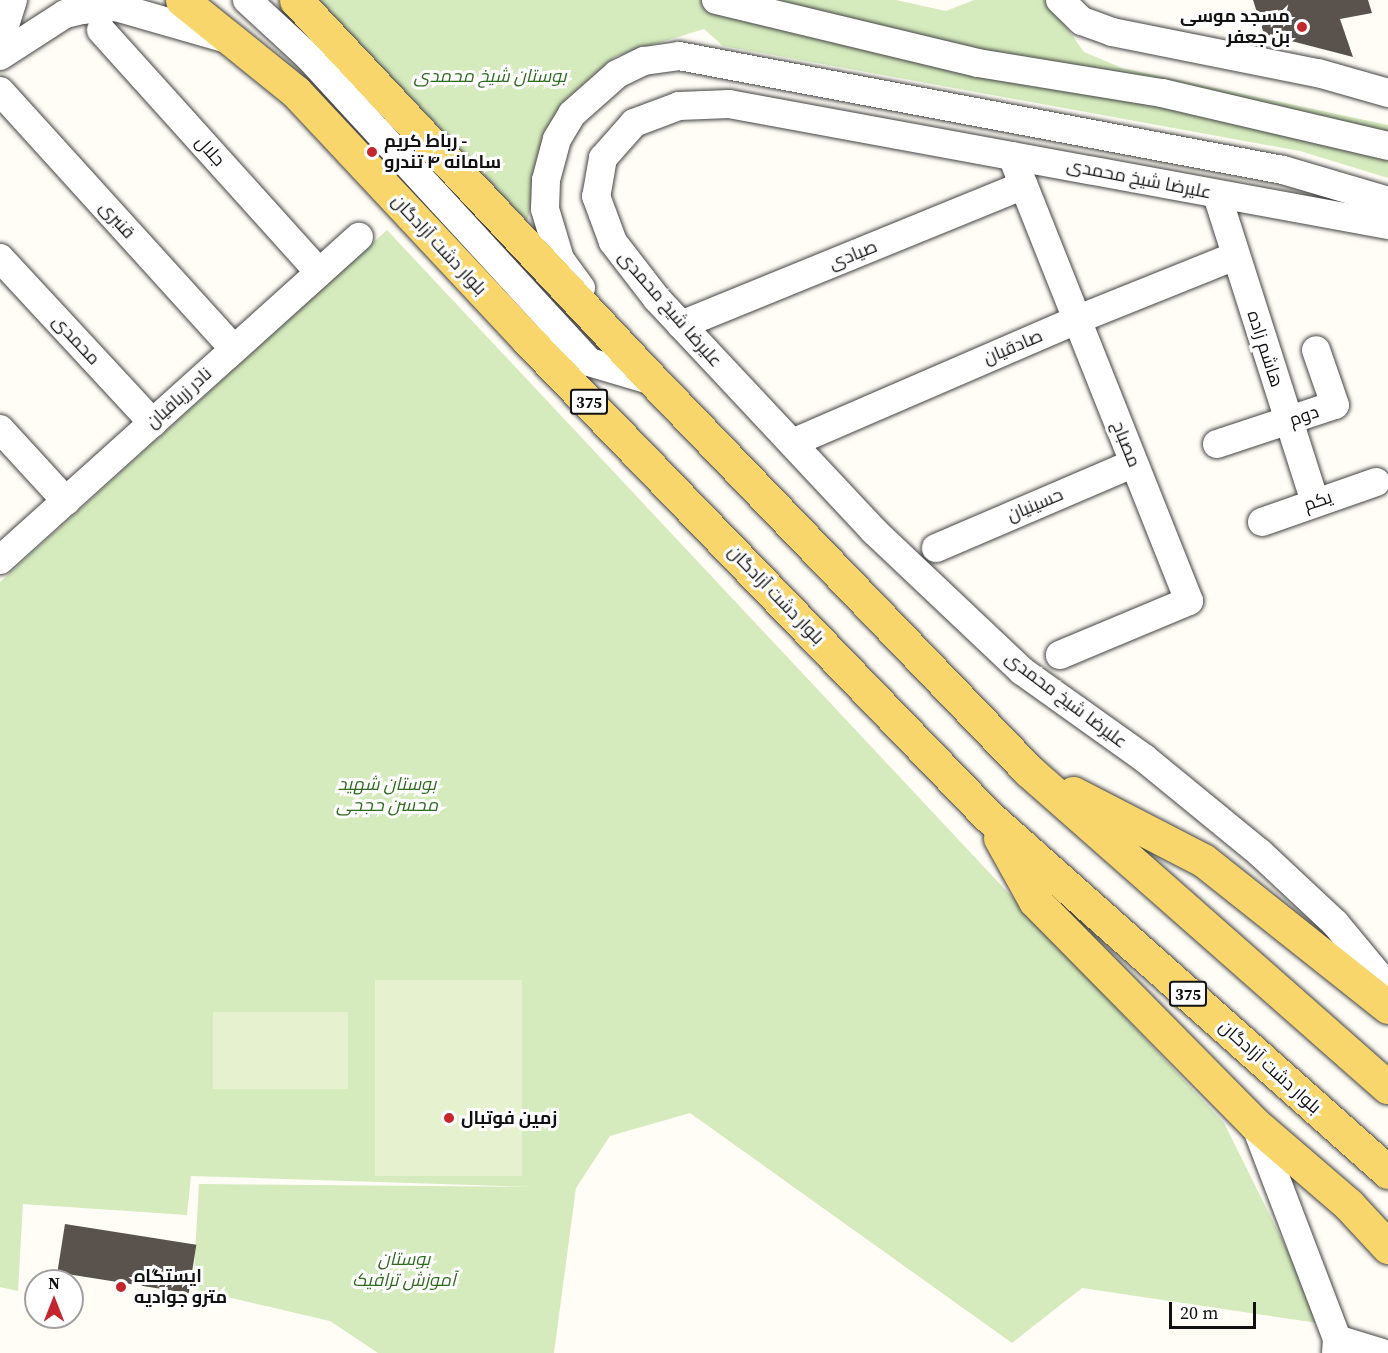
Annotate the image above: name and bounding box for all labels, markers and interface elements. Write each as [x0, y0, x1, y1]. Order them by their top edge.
place label: مسجد موسی بن جعفر [1180, 6, 1290, 48]
marker: مسجد موسی بن جعفر [1295, 20, 1309, 34]
park label: بوستان شیخ محمدی [414, 65, 566, 87]
street label: جلال [191, 131, 229, 171]
place label: رباط کریم - سامانه ۴ تندرو [384, 131, 501, 174]
marker: رباط کریم - سامانه ۴ تندرو [365, 145, 379, 159]
street label: علیرضا شیخ محمدی [1065, 154, 1213, 204]
street label: بلوار دشت آزادگان [387, 190, 491, 300]
street label: قنبری [95, 197, 139, 243]
street label: صیادی [826, 236, 880, 274]
street label: علیرضا شیخ محمدی [614, 246, 726, 372]
street label: هاشم زاده [1242, 308, 1288, 390]
street label: محمدی [48, 311, 104, 369]
street label: صادقیان [980, 325, 1046, 369]
street label: نادر زربافیان [142, 363, 216, 433]
road number: 375 [570, 389, 608, 415]
street label: دوم [1286, 401, 1322, 431]
street label: مصباح [1107, 418, 1145, 470]
street label: حسینیان [1004, 484, 1066, 526]
street label: یکم [1301, 486, 1335, 516]
street label: بلوار دشت آزادگان [723, 541, 829, 649]
street label: علیرضا شیخ محمدی [1001, 647, 1131, 753]
park label: بوستان شهید محسن حججی [336, 774, 438, 816]
road number: 375 [1168, 981, 1208, 1007]
street label: بلوار دشت آزادگان [1215, 1016, 1325, 1118]
place label: زمین فوتبال [461, 1107, 557, 1129]
marker: زمین فوتبال [442, 1111, 456, 1125]
park label: بوستان آموزش ترافیک [352, 1249, 456, 1292]
place label: ایستگاه مترو جوادیه [134, 1266, 227, 1308]
north arrow [24, 1269, 84, 1329]
text: N [48, 1272, 60, 1294]
marker: ایستگاه مترو جوادیه [112, 1278, 130, 1296]
scale bar [1172, 1290, 1259, 1328]
text: 20 m [1180, 1300, 1218, 1325]

